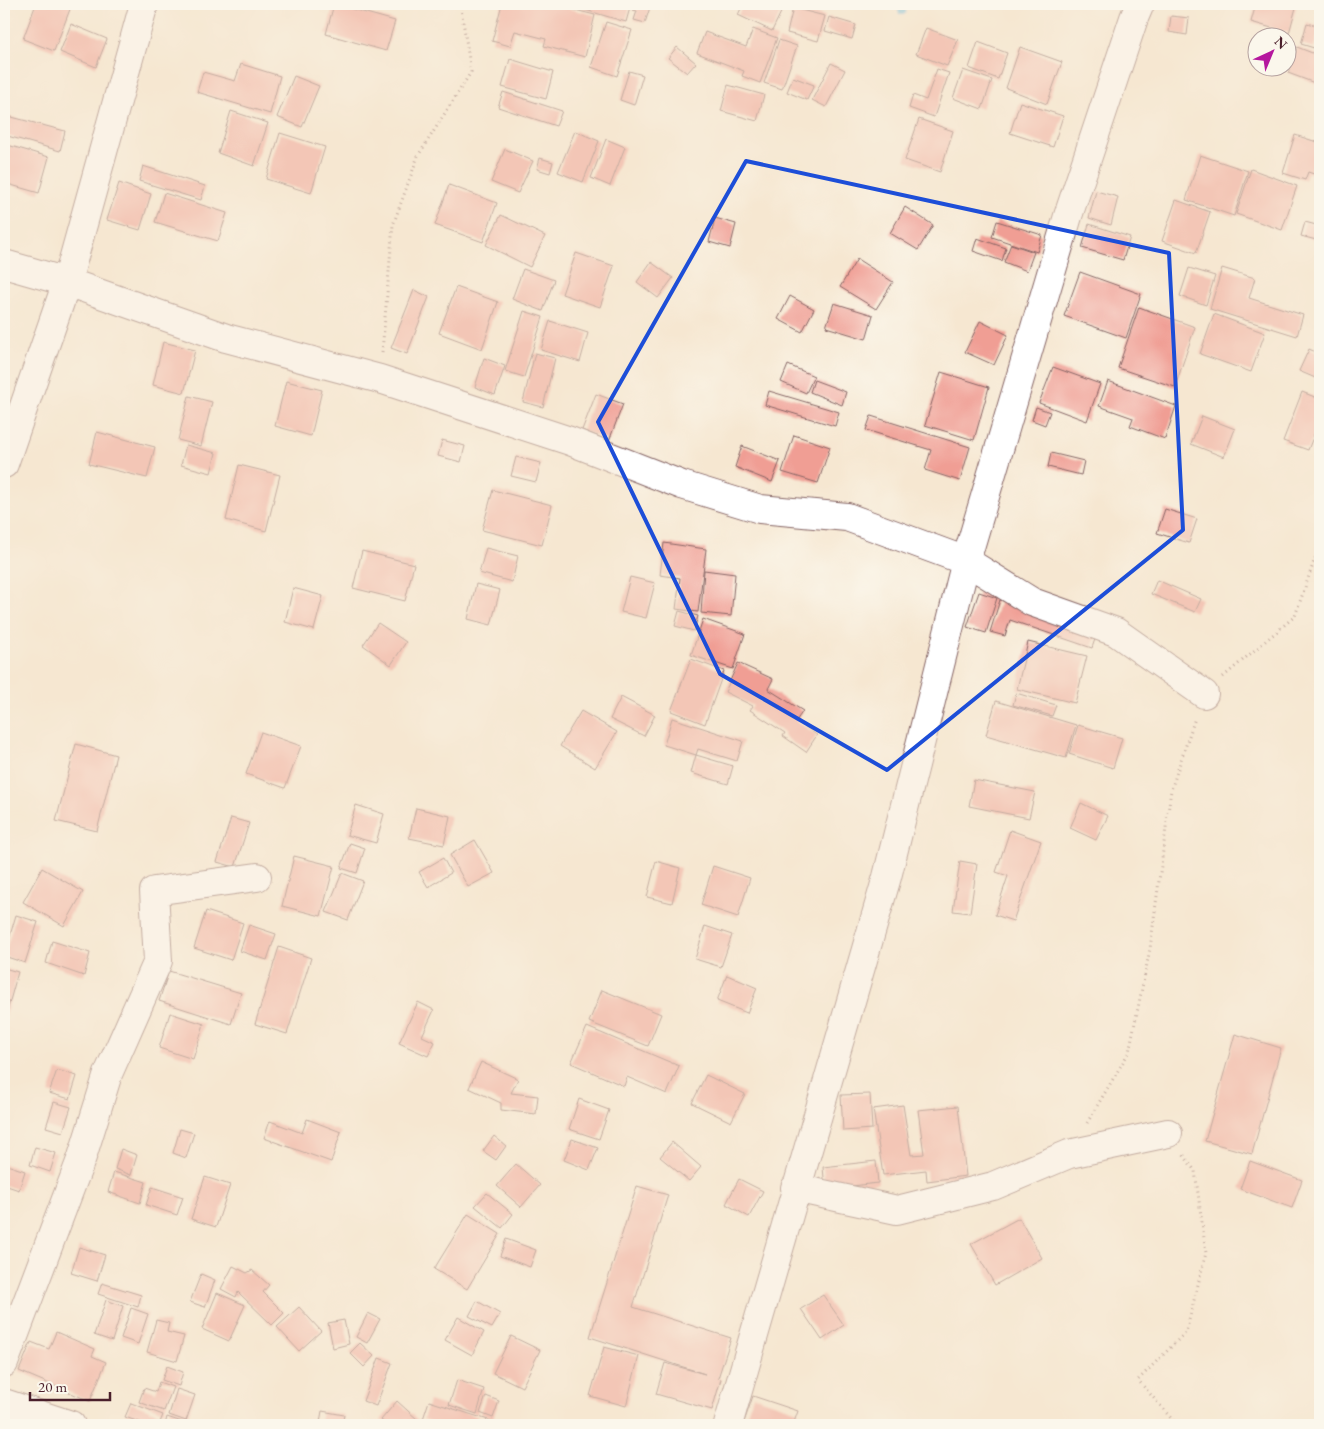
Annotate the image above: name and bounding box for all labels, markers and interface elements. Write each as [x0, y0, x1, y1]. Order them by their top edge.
north arrow [1246, 28, 1296, 78]
text: N [1271, 32, 1292, 54]
scale bar [30, 1369, 110, 1401]
text: 20 m [38, 1377, 67, 1396]

